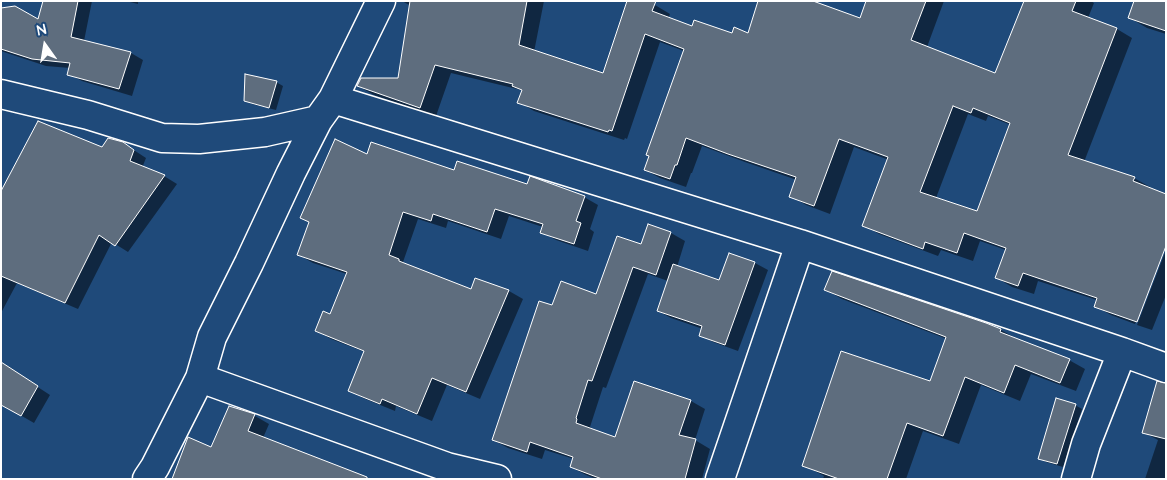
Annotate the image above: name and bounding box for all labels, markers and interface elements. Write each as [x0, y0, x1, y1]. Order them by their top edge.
north arrow [20, 20, 70, 70]
text: N [35, 20, 48, 41]

